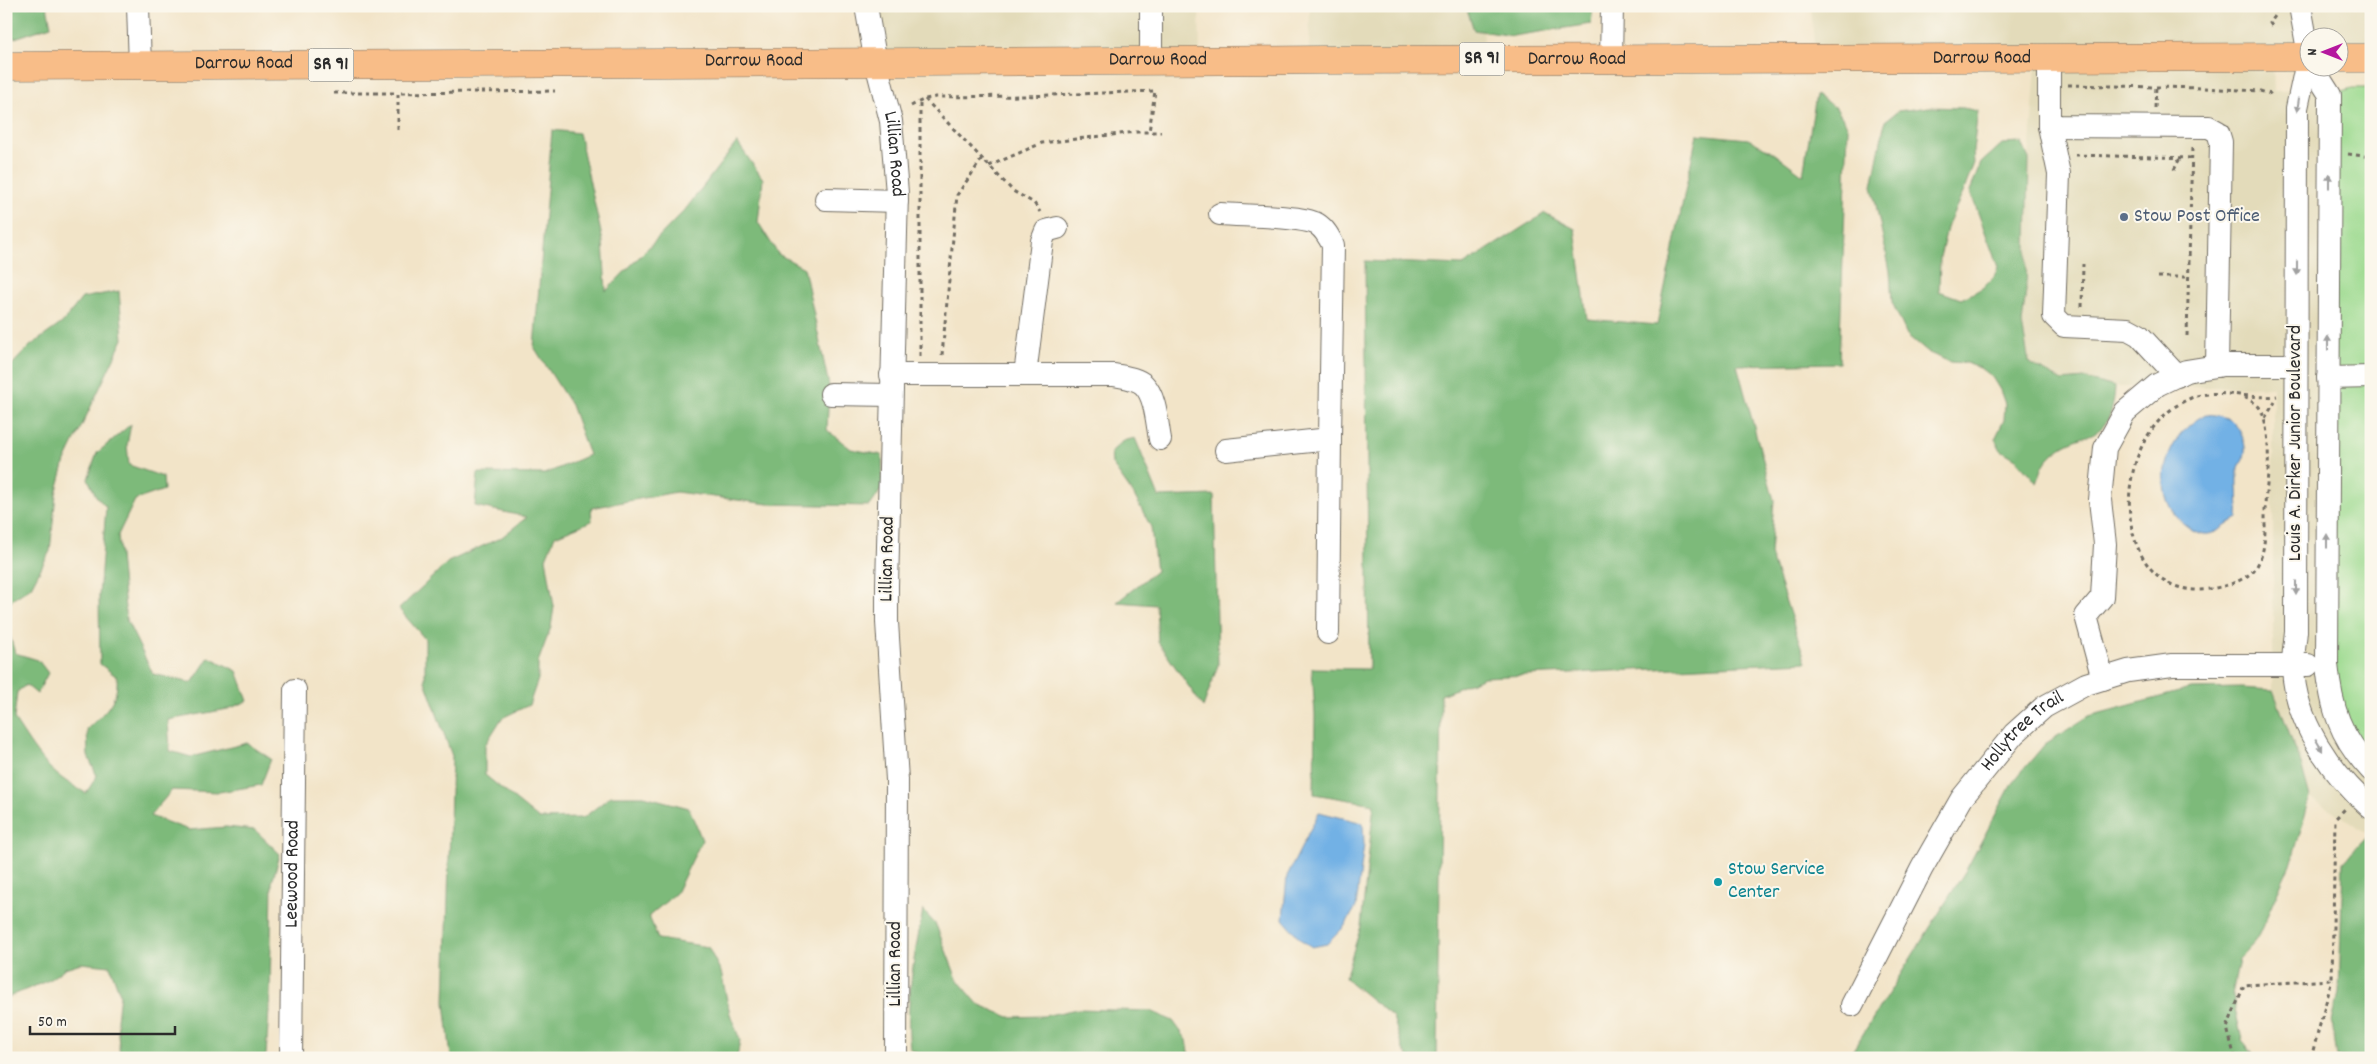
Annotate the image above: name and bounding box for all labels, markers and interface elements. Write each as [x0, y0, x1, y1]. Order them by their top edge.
north arrow [2300, 28, 2350, 78]
road number: SR 91 [1460, 42, 1504, 76]
street label: Darrow Road [1933, 44, 2031, 73]
street label: Darrow Road [1109, 46, 1207, 74]
street label: Darrow Road [1528, 46, 1626, 74]
street label: Darrow Road [705, 47, 803, 75]
road number: SR 91 [308, 48, 354, 82]
text: N [2303, 48, 2323, 55]
street label: Darrow Road [195, 50, 293, 78]
one-way arrow [2294, 98, 2302, 114]
street label: Lillian Road [875, 108, 911, 198]
one-way arrow [2325, 172, 2333, 188]
place label: Stow Post Office [2134, 203, 2260, 231]
marker: Stow Post Office [2118, 211, 2130, 223]
one-way arrow [2293, 260, 2301, 276]
street label: Louis A. Dirker Junior Boulevard [2282, 325, 2310, 561]
one-way arrow [2324, 335, 2332, 351]
street label: Lillian Road [873, 516, 903, 602]
one-way arrow [2323, 532, 2331, 548]
one-way arrow [2292, 580, 2300, 596]
street label: Hollytree Trail [1974, 684, 2070, 778]
one-way arrow [2314, 738, 2323, 751]
street label: Leewood Road [278, 820, 308, 928]
place label: Stow Service Center [1728, 856, 1825, 907]
marker: Stow Service Center [1712, 876, 1724, 888]
street label: Lillian Road [882, 921, 910, 1007]
scale bar [30, 1004, 175, 1036]
text: 50 m [38, 1012, 67, 1034]

